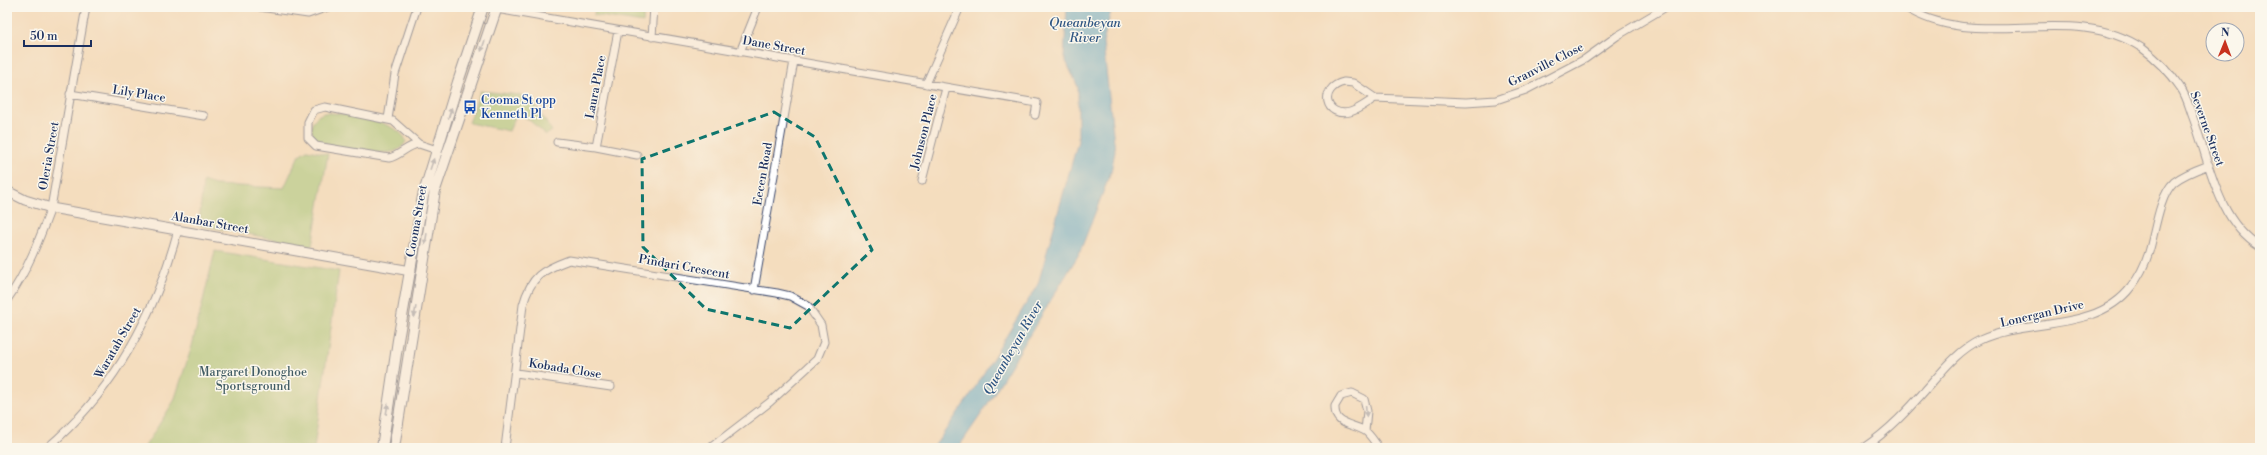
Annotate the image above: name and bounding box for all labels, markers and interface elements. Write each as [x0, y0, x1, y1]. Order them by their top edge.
water label: Queanbeyan River [1049, 15, 1122, 46]
scale bar [24, 22, 91, 48]
north arrow [2205, 22, 2245, 62]
text: N [2221, 26, 2230, 40]
text: 50 m [30, 29, 58, 44]
street label: Dane Street [741, 33, 807, 59]
one-way arrow [480, 40, 486, 52]
street label: Granville Close [1506, 40, 1586, 90]
street label: Laura Place [582, 54, 610, 120]
street label: Lily Place [111, 82, 167, 106]
street label: Severne Street [2187, 90, 2228, 169]
street label: Johnson Place [907, 92, 941, 173]
place label: Cooma St opp Kenneth Pl [481, 93, 556, 122]
bus stop icon: Cooma St opp Kenneth Pl [462, 99, 478, 115]
one-way arrow [447, 106, 453, 118]
street label: Oleria Street [36, 120, 63, 192]
street label: Eecen Road [750, 141, 776, 207]
one-way arrow [430, 158, 436, 170]
street label: Cooma Street [403, 183, 431, 258]
street label: Alanbar Street [169, 209, 251, 237]
one-way arrow [423, 233, 429, 246]
street label: Pindari Crescent [637, 252, 731, 283]
street label: Lonergan Drive [1999, 297, 2085, 331]
water label: Queanbeyan River [980, 298, 1047, 398]
street label: Waratah Street [91, 304, 145, 382]
one-way arrow [411, 306, 417, 318]
street label: Kobada Close [528, 356, 602, 382]
park label: Margaret Donoghoe Sportsground [199, 365, 307, 394]
one-way arrow [384, 403, 390, 415]
one-way arrow [1363, 405, 1370, 417]

